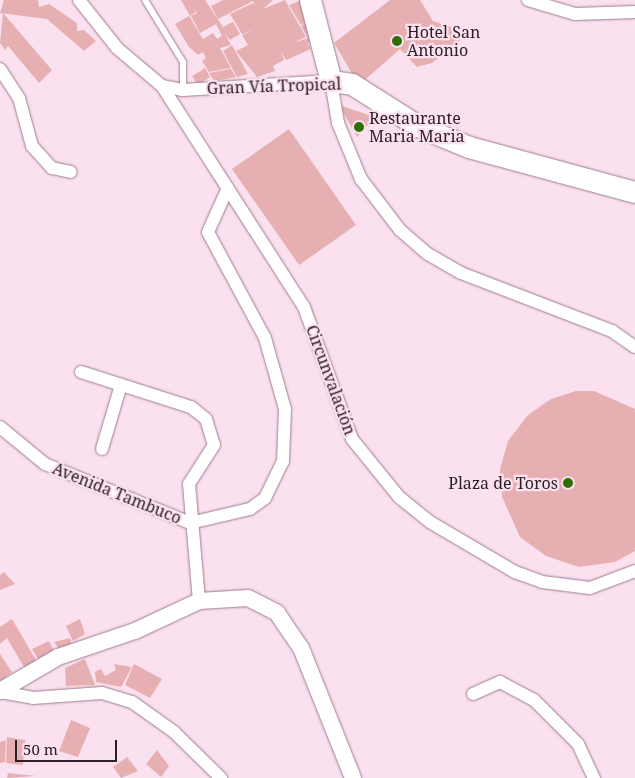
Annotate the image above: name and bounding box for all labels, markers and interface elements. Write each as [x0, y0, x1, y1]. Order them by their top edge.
place label: Hotel San Antonio [407, 22, 480, 60]
marker: Hotel San Antonio [391, 35, 403, 47]
street label: Gran Vía Tropical [206, 74, 342, 98]
place label: Restaurante Maria Maria [369, 108, 465, 146]
marker: Restaurante Maria Maria [353, 121, 365, 133]
street label: Circunvalación [302, 322, 360, 438]
street label: Avenida Tambuco [50, 458, 184, 528]
place label: Plaza de Toros [448, 473, 558, 493]
marker: Plaza de Toros [562, 477, 574, 489]
scale bar [18, 730, 120, 762]
text: 50 m [23, 739, 58, 759]

